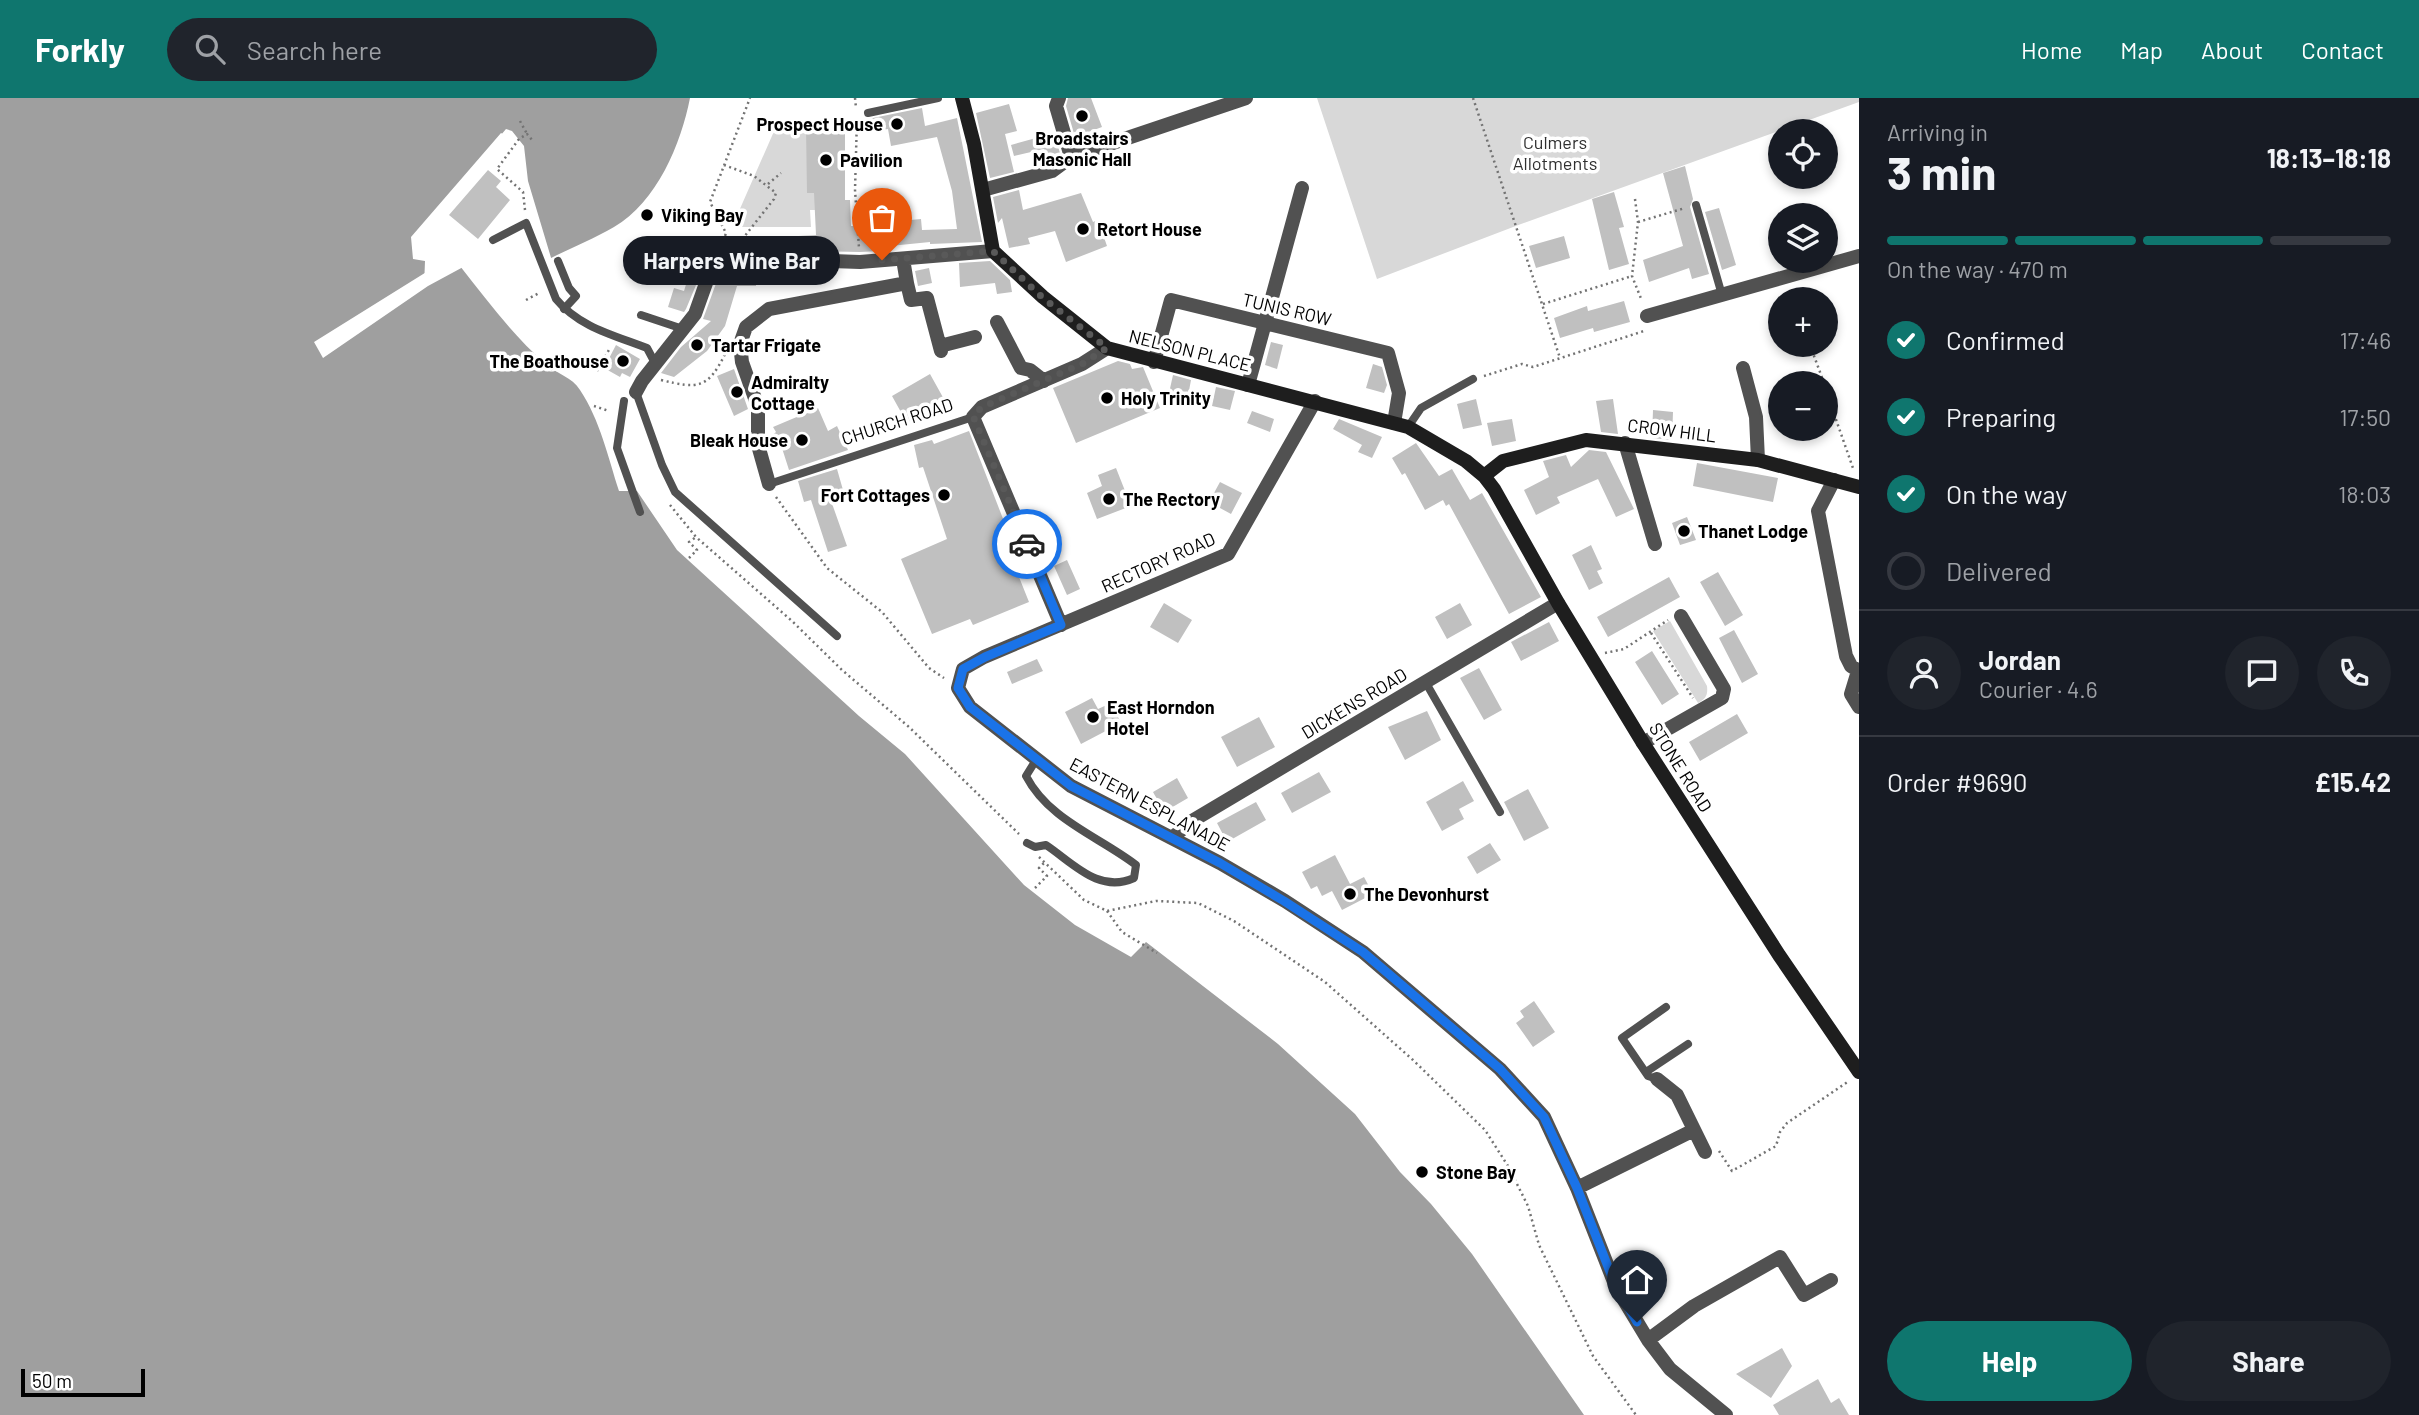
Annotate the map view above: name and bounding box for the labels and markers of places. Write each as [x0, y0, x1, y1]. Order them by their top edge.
marker: Broadstairs Masonic Hall [1074, 108, 1090, 124]
place label: Prospect House [756, 113, 883, 135]
marker: Prospect House [889, 116, 905, 132]
place label: Broadstairs Masonic Hall [1033, 127, 1131, 170]
place label: Pavilion [840, 149, 903, 171]
marker: Pavilion [818, 152, 834, 168]
pin [852, 188, 912, 260]
place label: Viking Bay [661, 204, 744, 226]
marker: Viking Bay [639, 207, 655, 223]
place label: Retort House [1097, 218, 1202, 240]
marker: Retort House [1075, 221, 1091, 237]
callout: Harpers Wine Bar [623, 236, 840, 284]
place label: Tartar Frigate [711, 334, 821, 356]
marker: Tartar Frigate [689, 337, 705, 353]
place label: The Boathouse [489, 350, 609, 372]
marker: The Boathouse [615, 353, 631, 369]
place label: Admiralty Cottage [751, 371, 829, 414]
marker: Admiralty Cottage [729, 384, 745, 400]
place label: Holy Trinity [1121, 387, 1211, 409]
marker: Holy Trinity [1099, 390, 1115, 406]
place label: Bleak House [690, 429, 788, 451]
marker: Bleak House [794, 432, 810, 448]
place label: Fort Cottages [821, 484, 930, 506]
marker: Fort Cottages [936, 487, 952, 503]
place label: The Rectory [1123, 488, 1220, 510]
marker: The Rectory [1101, 491, 1117, 507]
place label: Thanet Lodge [1698, 520, 1808, 542]
marker: Thanet Lodge [1676, 523, 1692, 539]
place label: East Horndon Hotel [1107, 696, 1215, 739]
marker: East Horndon Hotel [1085, 709, 1101, 725]
place label: The Devonhurst [1364, 883, 1489, 905]
marker: The Devonhurst [1342, 886, 1358, 902]
place label: Stone Bay [1436, 1161, 1516, 1183]
marker: Stone Bay [1414, 1164, 1430, 1180]
pin [1607, 1250, 1667, 1322]

